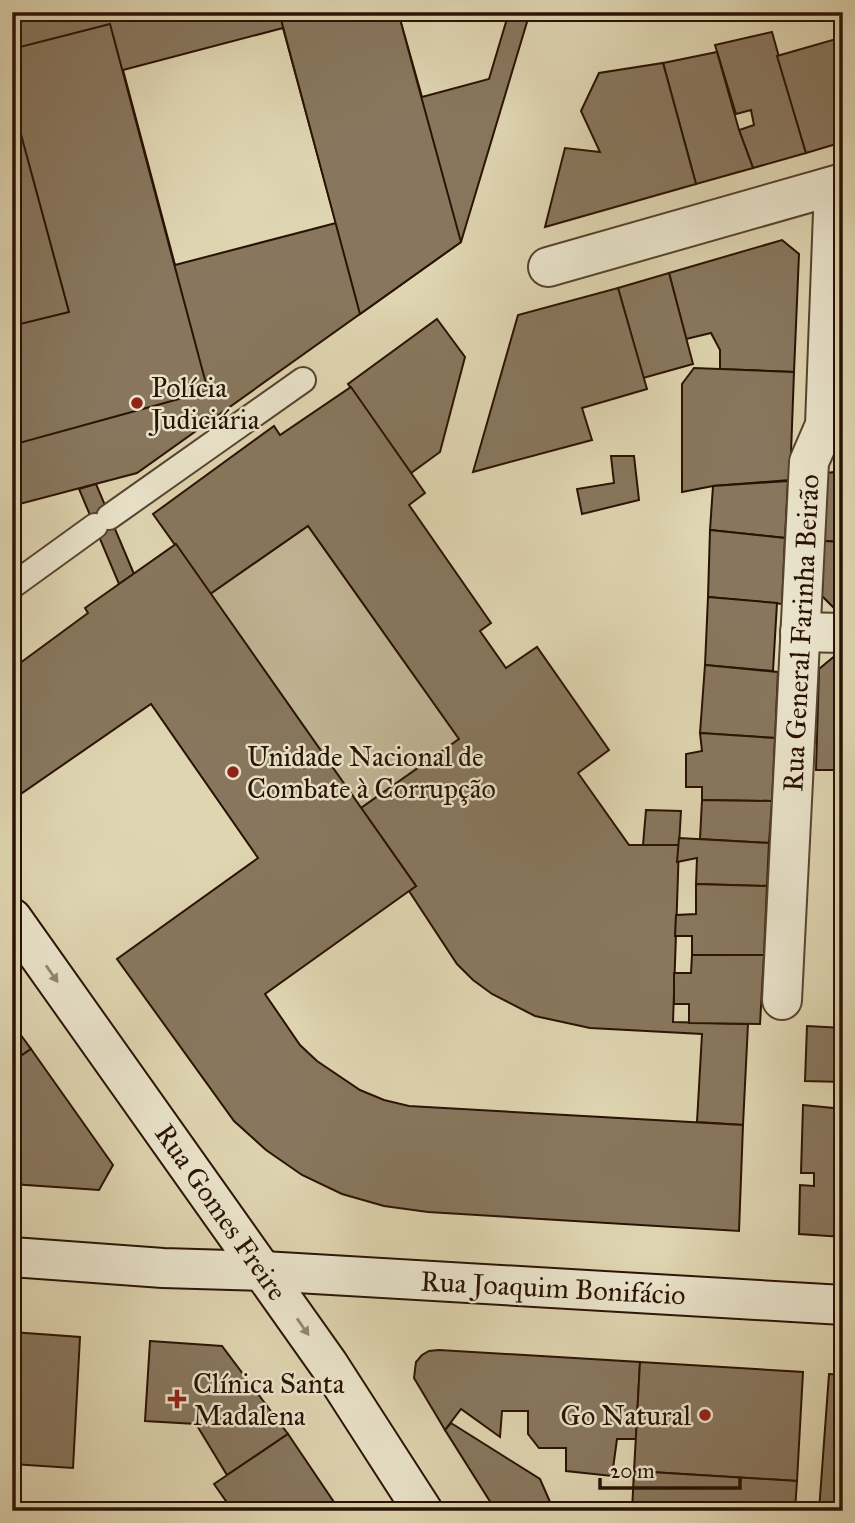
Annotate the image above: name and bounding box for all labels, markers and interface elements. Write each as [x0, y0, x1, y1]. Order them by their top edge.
place label: Polícia Judiciária [148, 370, 260, 437]
marker: Polícia Judiciária [129, 395, 145, 411]
street label: Rua General Farinha Beirão [775, 473, 827, 793]
place label: Unidade Nacional de Combate à Corrupção [247, 739, 496, 806]
marker: Unidade Nacional de Combate à Corrupção [225, 764, 241, 780]
one-way arrow [45, 965, 59, 983]
street label: Rua Gomes Freire [147, 1117, 295, 1307]
street label: Rua Joaquim Bonifácio [420, 1264, 686, 1312]
one-way arrow [296, 1318, 310, 1336]
place label: Clínica Santa Madalena [193, 1366, 345, 1433]
marker: Clínica Santa Madalena [167, 1389, 187, 1409]
place label: Go Natural [561, 1398, 691, 1433]
marker: Go Natural [697, 1407, 713, 1423]
scale bar [600, 1446, 740, 1490]
text: 20 m [610, 1458, 655, 1484]

